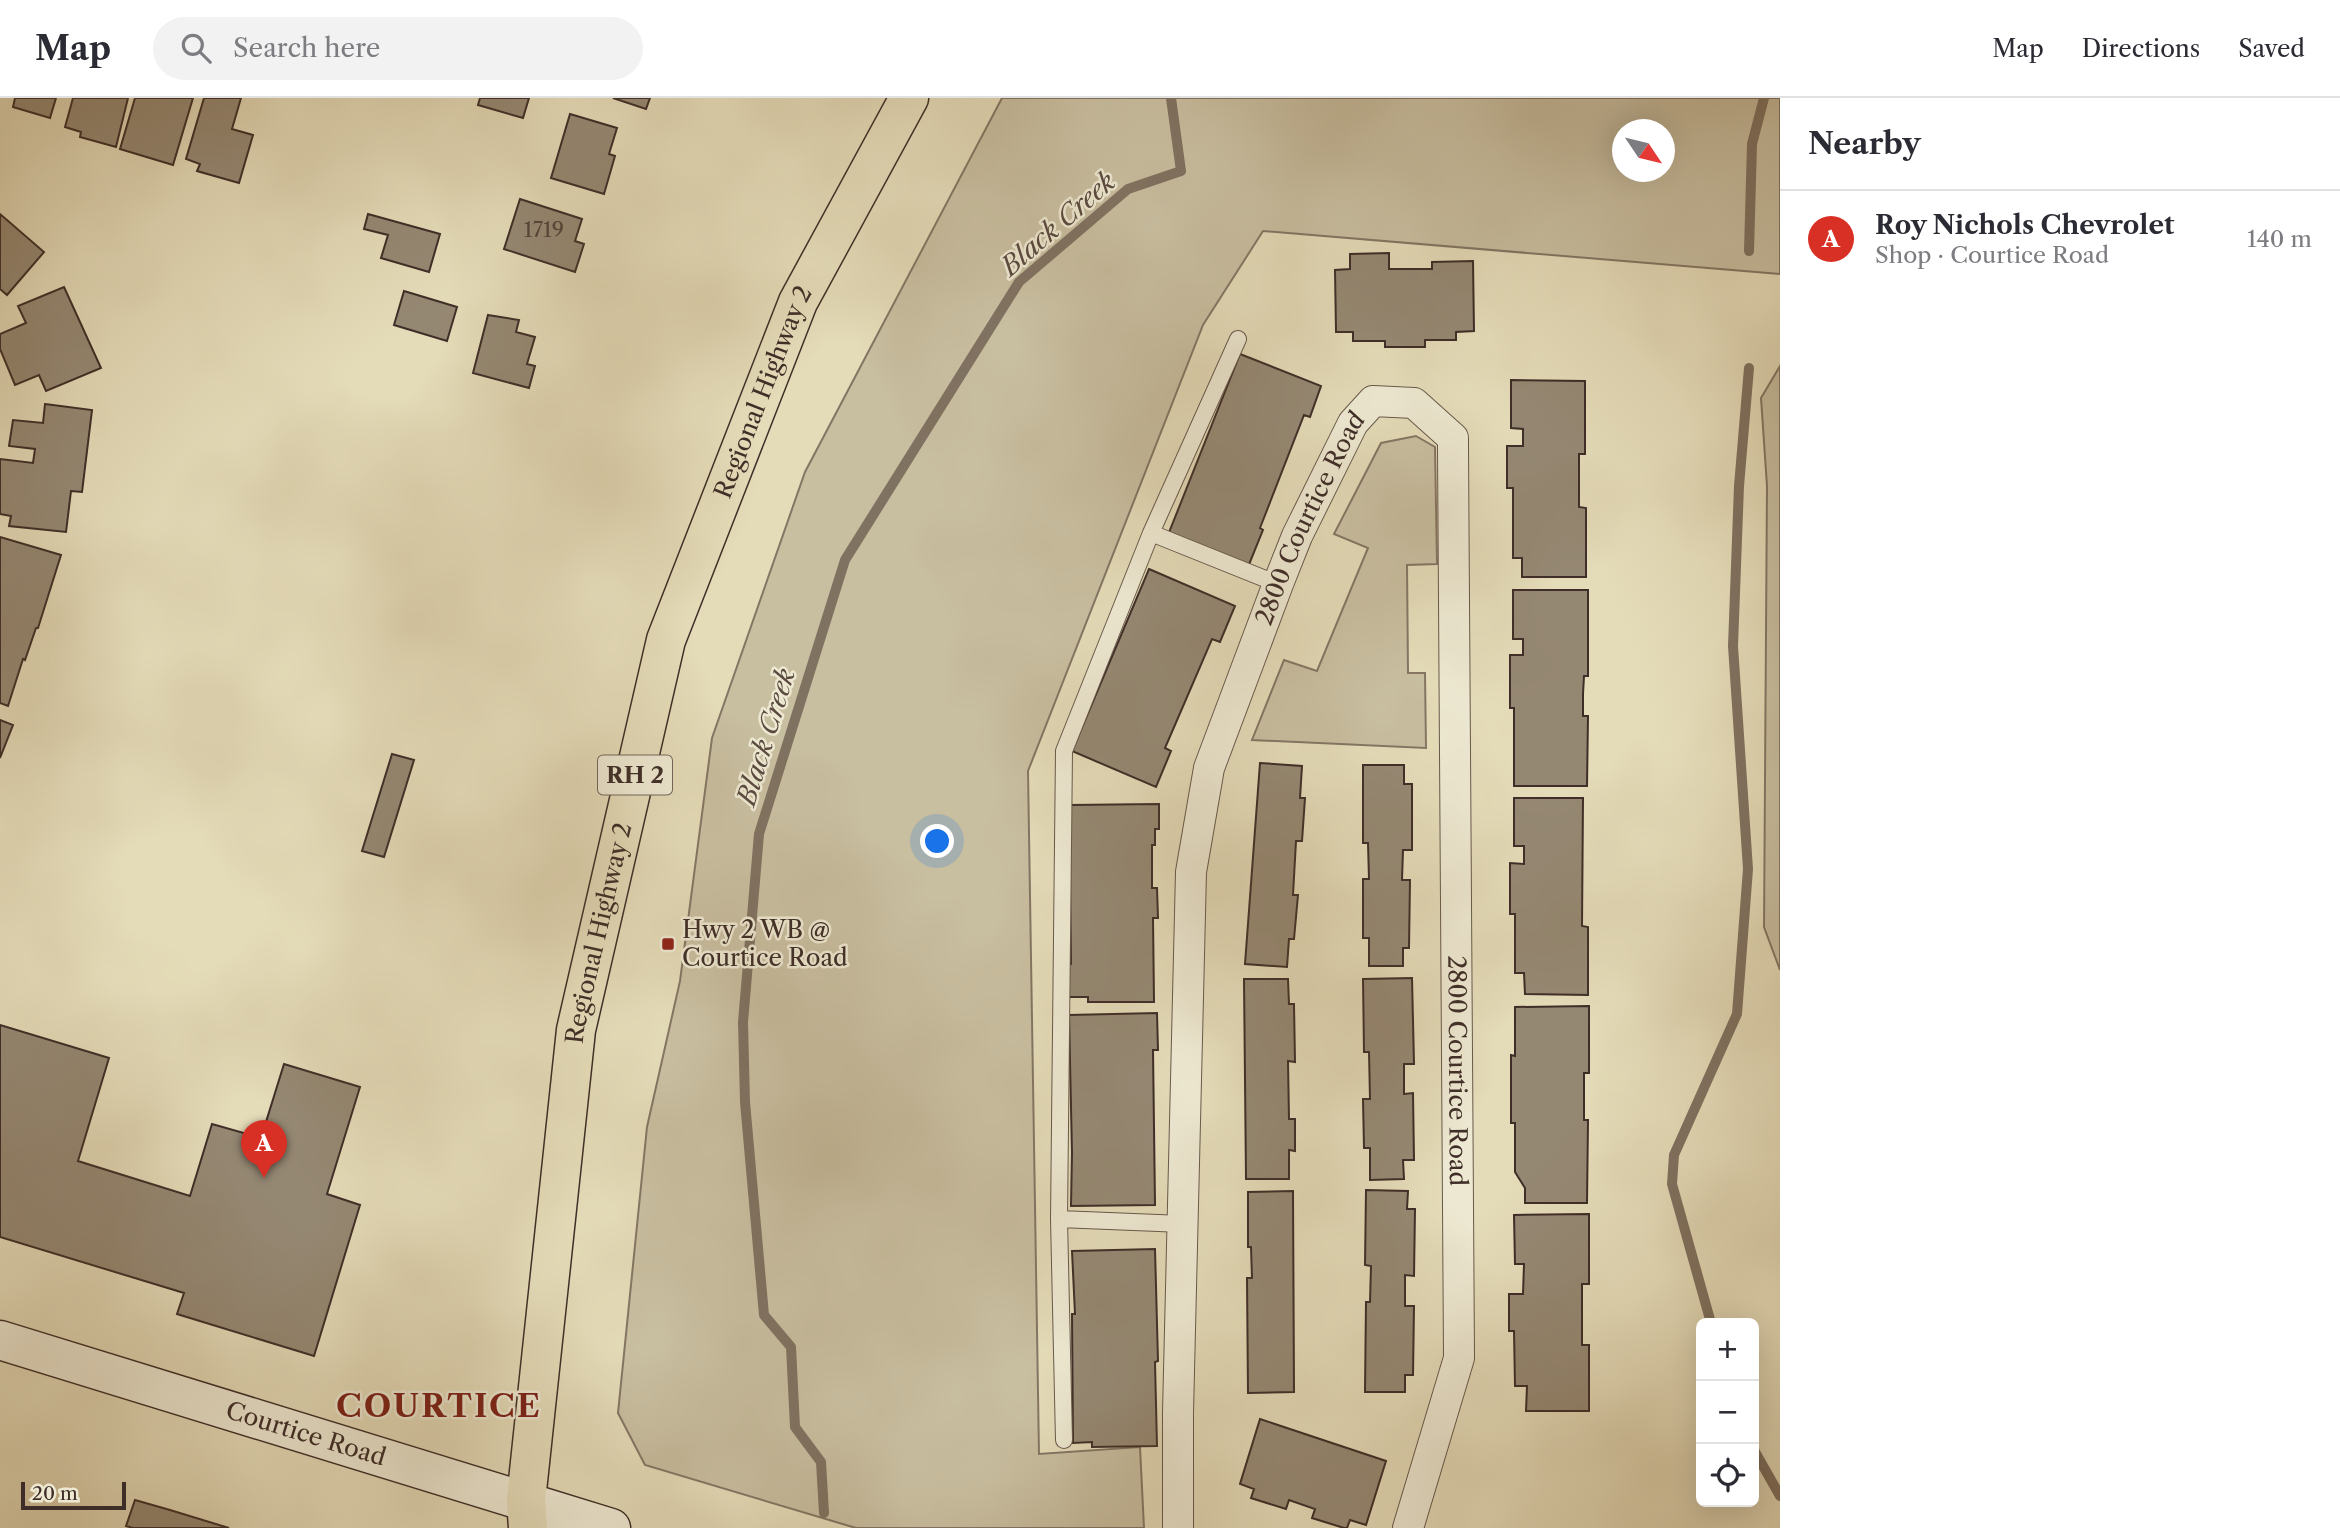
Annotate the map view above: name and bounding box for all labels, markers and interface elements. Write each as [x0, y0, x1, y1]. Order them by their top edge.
search box [153, 17, 643, 80]
text: Map [35, 28, 111, 69]
icon: search [177, 29, 215, 67]
text: Search here [233, 32, 380, 64]
text: Map [1992, 34, 2044, 63]
text: Directions [2082, 34, 2200, 63]
text: Saved [2238, 34, 2305, 63]
north arrow [1612, 119, 1675, 182]
text: Nearby [1808, 125, 1921, 162]
water label: Black Creek [993, 165, 1122, 284]
text: Roy Nichols Chevrolet [1875, 209, 2174, 241]
house number: 1719 [524, 217, 564, 242]
text: A [1822, 225, 1840, 253]
text: 140 m [2247, 225, 2312, 253]
text: Shop · Courtice Road [1875, 241, 2109, 269]
street label: Regional Highway 2 [708, 281, 818, 502]
street label: 2800 Courtice Road [1249, 405, 1371, 629]
water label: Black Creek [729, 664, 802, 811]
road number: RH 2 [598, 755, 672, 794]
street label: Regional Highway 2 [560, 820, 637, 1045]
your location [920, 824, 954, 858]
place label: Hwy 2 WB @ Courtice Road [682, 915, 848, 972]
marker: Hwy 2 WB @ Courtice Road [660, 936, 676, 952]
street label: 2800 Courtice Road [1442, 955, 1473, 1187]
pin: A [241, 1120, 287, 1178]
map controls [1696, 1318, 1759, 1507]
button: + [1696, 1318, 1759, 1381]
button: − [1696, 1381, 1759, 1444]
district label: COURTICE [336, 1386, 542, 1425]
street label: Courtice Road [222, 1395, 390, 1472]
button: locate [1696, 1444, 1759, 1507]
scale bar [21, 1479, 126, 1511]
text: 20 m [32, 1482, 78, 1505]

